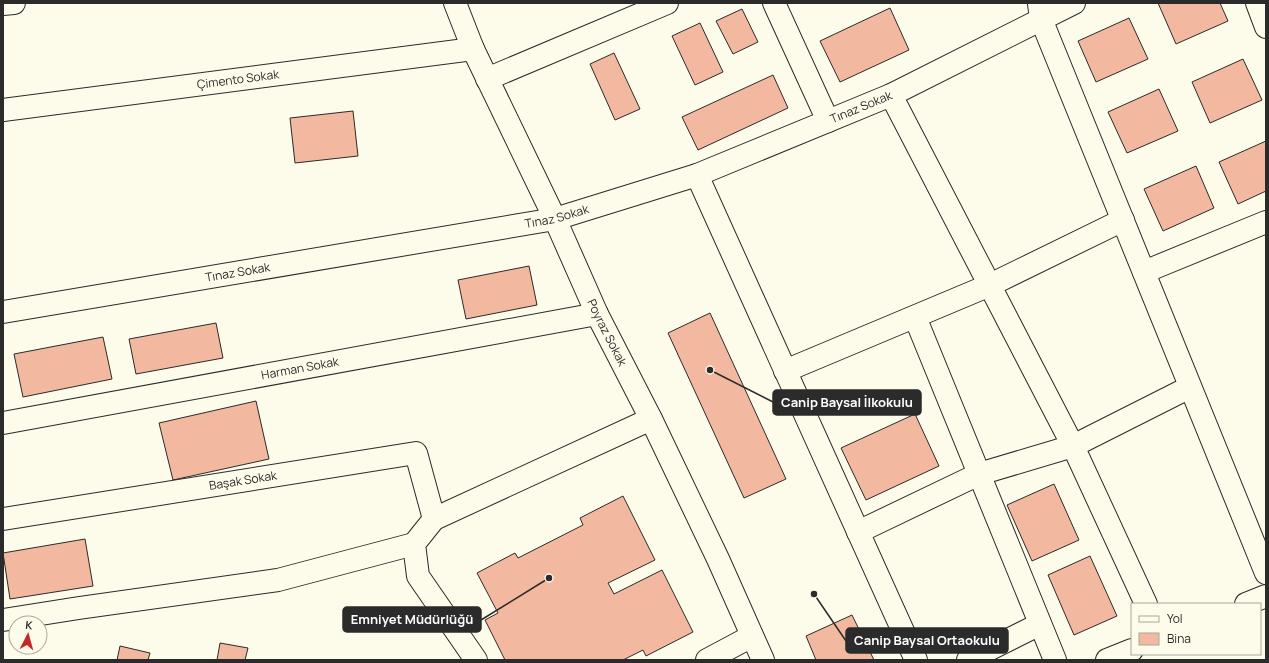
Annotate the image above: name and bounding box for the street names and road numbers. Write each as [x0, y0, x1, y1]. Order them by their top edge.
street label: Çimento Sokak [196, 65, 281, 93]
street label: Tınaz Sokak [827, 86, 896, 127]
street label: Tınaz Sokak [523, 200, 592, 232]
street label: Tınaz Sokak [204, 258, 272, 286]
street label: Poyraz Sokak [583, 296, 632, 370]
street label: Harman Sokak [260, 352, 341, 383]
street label: Başak Sokak [208, 466, 279, 494]

